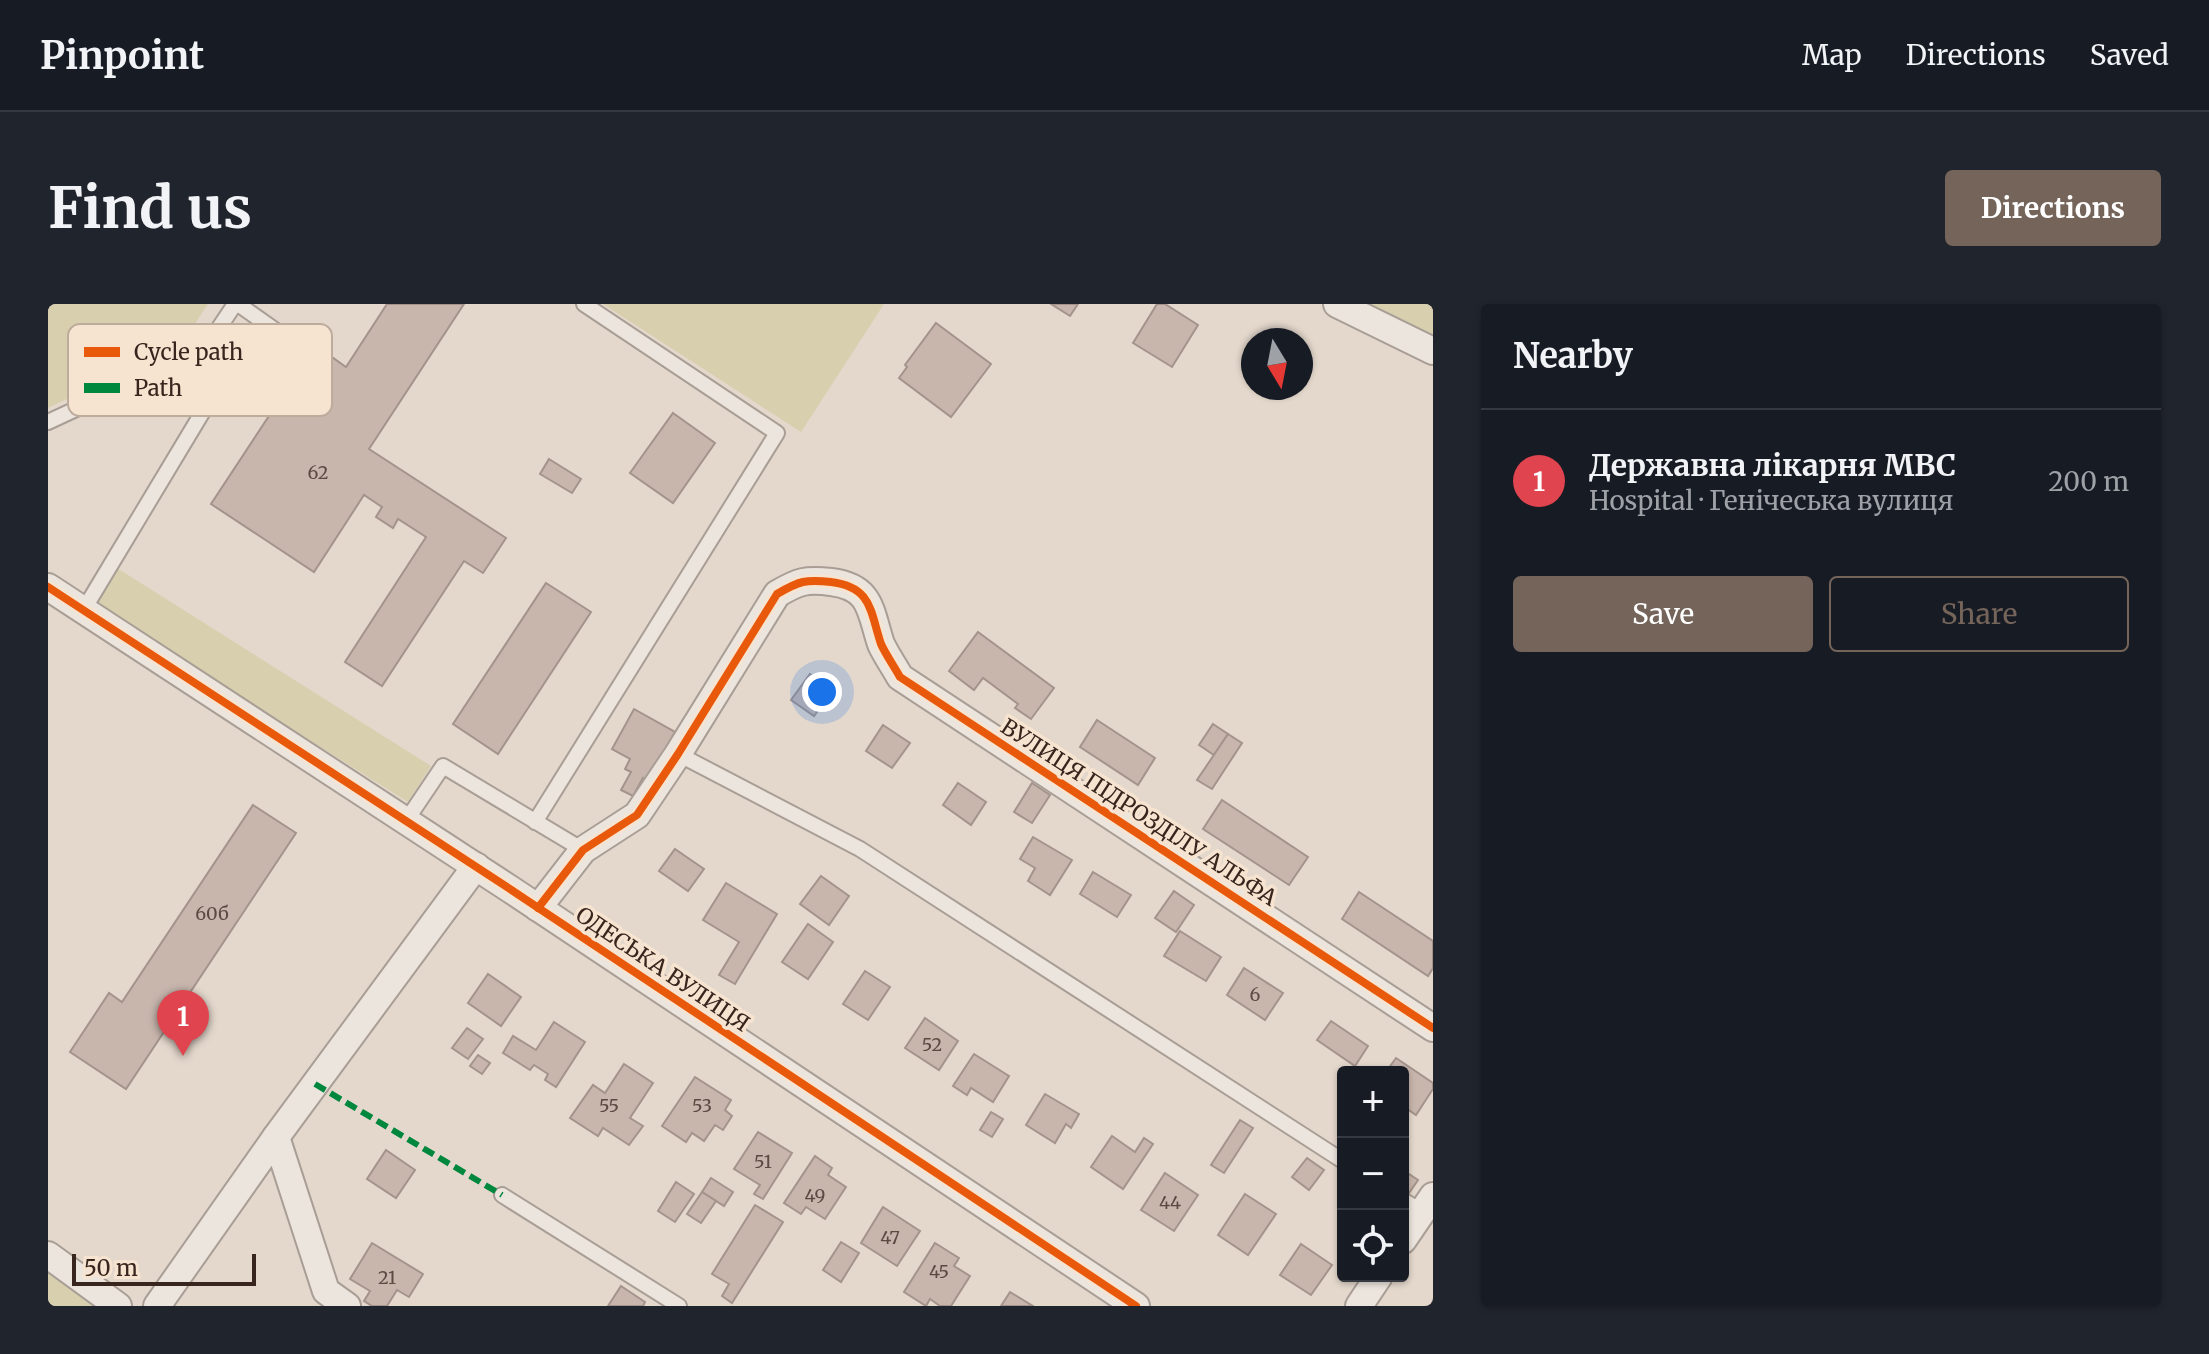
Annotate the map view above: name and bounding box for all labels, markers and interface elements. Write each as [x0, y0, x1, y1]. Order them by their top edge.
text: Pinpoint [40, 32, 204, 79]
text: Map [1802, 37, 1862, 73]
text: Directions [1906, 37, 2046, 73]
text: Saved [2090, 37, 2169, 73]
button: Directions [1945, 170, 2161, 246]
text: Find us [48, 173, 252, 243]
legend [68, 324, 332, 416]
north arrow [1241, 328, 1313, 400]
text: Nearby [1513, 335, 1633, 377]
text: Cycle path [134, 338, 244, 366]
text: Path [134, 374, 183, 402]
text: Державна лікарня МВС [1589, 446, 1956, 484]
house number: 62 [308, 461, 328, 484]
text: 1 [1533, 465, 1545, 498]
text: 200 m [2048, 465, 2129, 498]
text: Hospital · Генічеська вулиця [1589, 484, 1953, 517]
button: Save [1513, 576, 1813, 652]
button: Share [1829, 576, 2129, 652]
your location [802, 672, 842, 712]
street label: ВУЛИЦЯ ПІДРОЗДІЛУ АЛЬФА [996, 712, 1283, 912]
street label: ОДЕСЬКА ВУЛИЦЯ [571, 900, 755, 1038]
house number: 60б [195, 902, 229, 925]
house number: 6 [1250, 983, 1261, 1006]
pin: 1 [157, 990, 209, 1056]
house number: 52 [922, 1033, 942, 1056]
map controls [1337, 1066, 1409, 1282]
button: + [1337, 1066, 1409, 1138]
house number: 55 [599, 1094, 619, 1117]
house number: 53 [692, 1094, 712, 1117]
button: − [1337, 1138, 1409, 1210]
house number: 51 [754, 1150, 772, 1173]
house number: 49 [805, 1184, 825, 1207]
house number: 44 [1159, 1191, 1181, 1214]
button: locate [1337, 1210, 1409, 1282]
house number: 47 [880, 1226, 900, 1249]
scale bar [72, 1250, 256, 1286]
text: 50 m [84, 1254, 138, 1282]
house number: 45 [929, 1260, 949, 1283]
house number: 21 [378, 1266, 396, 1289]

